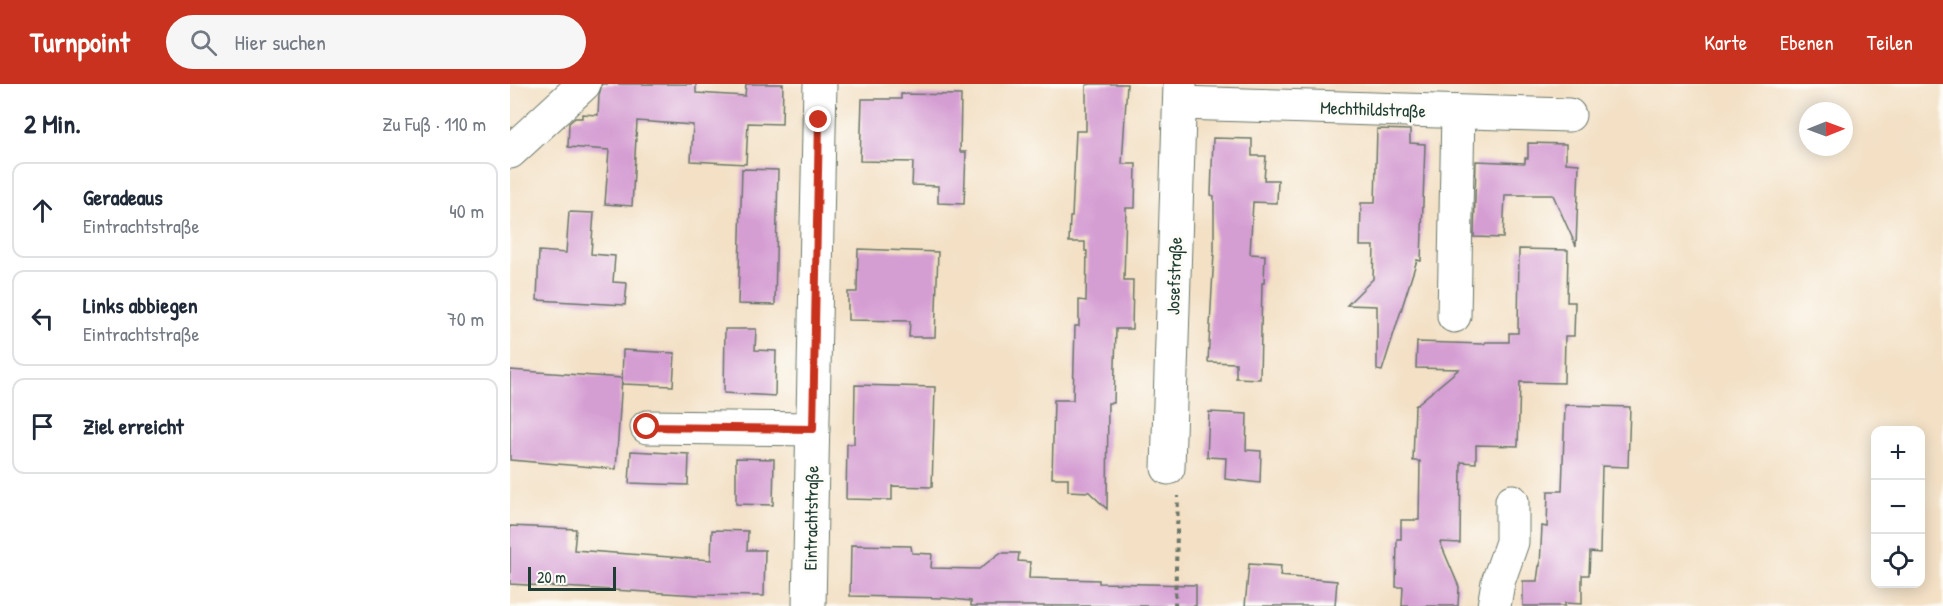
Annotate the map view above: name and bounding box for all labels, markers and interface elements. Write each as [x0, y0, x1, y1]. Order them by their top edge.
search box [166, 15, 586, 69]
text: Turnpoint [30, 23, 130, 61]
icon: search [187, 26, 220, 59]
text: Hier suchen [235, 27, 326, 57]
text: Karte [1704, 28, 1747, 57]
text: Ebenen [1780, 28, 1834, 57]
text: Teilen [1867, 28, 1913, 57]
street label: Mechthildstraße [1320, 95, 1426, 123]
north arrow [1799, 102, 1853, 156]
text: 2 Min. [24, 106, 81, 141]
route end [805, 106, 831, 132]
text: Zu Fuß · 110 m [382, 110, 486, 137]
text: Geradeaus [83, 182, 163, 212]
icon: ahead [26, 194, 59, 227]
text: 40 m [449, 197, 484, 224]
text: Eintrachtstraße [83, 212, 199, 239]
street label: Josefstraße [1160, 236, 1188, 316]
text: Links abbiegen [83, 290, 198, 320]
icon: left [26, 302, 59, 335]
text: 70 m [447, 305, 484, 332]
text: Eintrachtstraße [83, 320, 199, 347]
icon: arrive [26, 410, 59, 443]
text: Ziel erreicht [83, 411, 183, 441]
route start [633, 413, 659, 439]
map controls [1871, 426, 1925, 588]
button: + [1871, 426, 1925, 480]
street label: Eintrachtstraße [798, 465, 824, 571]
button: − [1871, 480, 1925, 534]
button: locate [1871, 534, 1925, 588]
scale bar [528, 564, 616, 592]
text: 20 m [537, 566, 566, 588]

